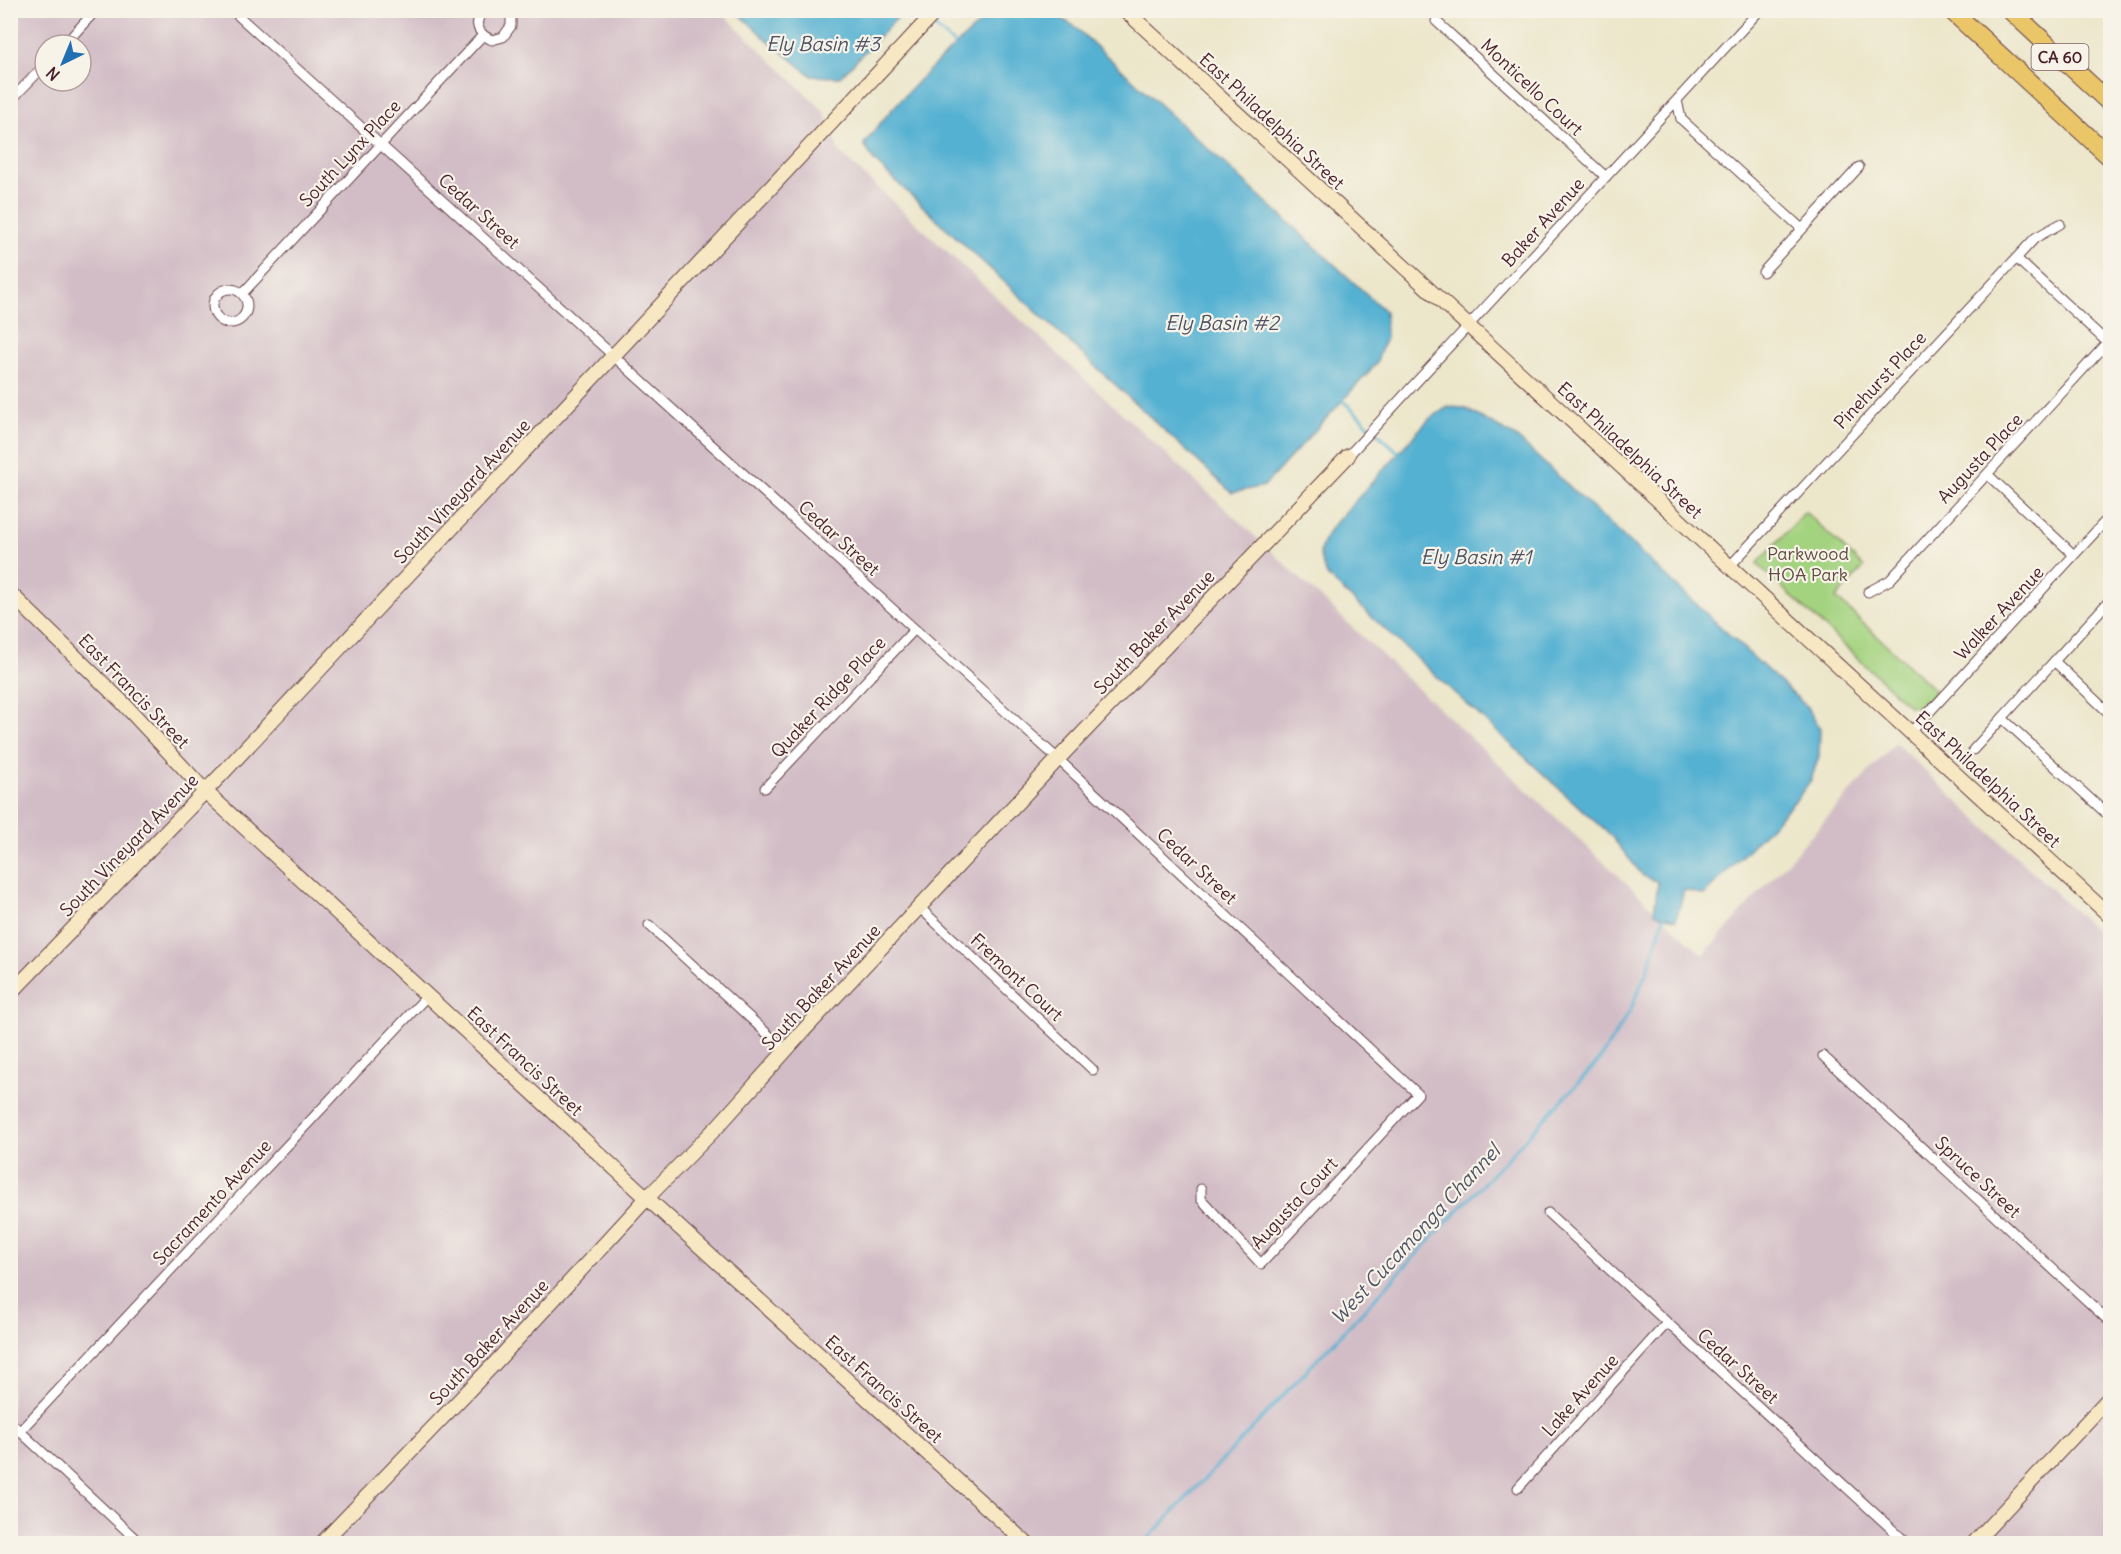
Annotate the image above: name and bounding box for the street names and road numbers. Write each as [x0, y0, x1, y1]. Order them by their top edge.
street label: Monticello Court [1476, 34, 1588, 140]
road number: CA 60 [2032, 44, 2088, 70]
street label: East Philadelphia Street [1195, 48, 1349, 194]
street label: South Lynx Place [294, 95, 406, 211]
street label: Cedar Street [434, 168, 524, 254]
street label: Baker Avenue [1497, 172, 1589, 272]
street label: Pinehurst Place [1829, 326, 1931, 434]
street label: East Philadelphia Street [1553, 377, 1707, 523]
street label: Augusta Place [1932, 408, 2028, 508]
street label: South Vineyard Avenue [389, 414, 535, 568]
street label: Cedar Street [794, 495, 884, 581]
street label: Walker Avenue [1949, 561, 2049, 665]
street label: South Baker Avenue [1089, 565, 1219, 699]
street label: East Francis Street [74, 629, 194, 753]
street label: Quaker Ridge Place [766, 631, 890, 763]
street label: East Philadelphia Street [1911, 706, 2065, 852]
street label: South Vineyard Avenue [55, 769, 203, 921]
street label: Cedar Street [1152, 823, 1242, 909]
street label: South Baker Avenue [757, 919, 885, 1055]
street label: Fremont Court [966, 928, 1068, 1026]
street label: East Francis Street [462, 1001, 588, 1121]
street label: Spruce Street [1930, 1131, 2026, 1223]
street label: Sacramento Avenue [148, 1134, 276, 1270]
street label: Augusta Court [1246, 1152, 1342, 1254]
street label: South Baker Avenue [425, 1274, 553, 1410]
street label: Cedar Street [1693, 1323, 1783, 1409]
street label: East Francis Street [821, 1330, 947, 1448]
street label: Lake Avenue [1537, 1349, 1623, 1441]

